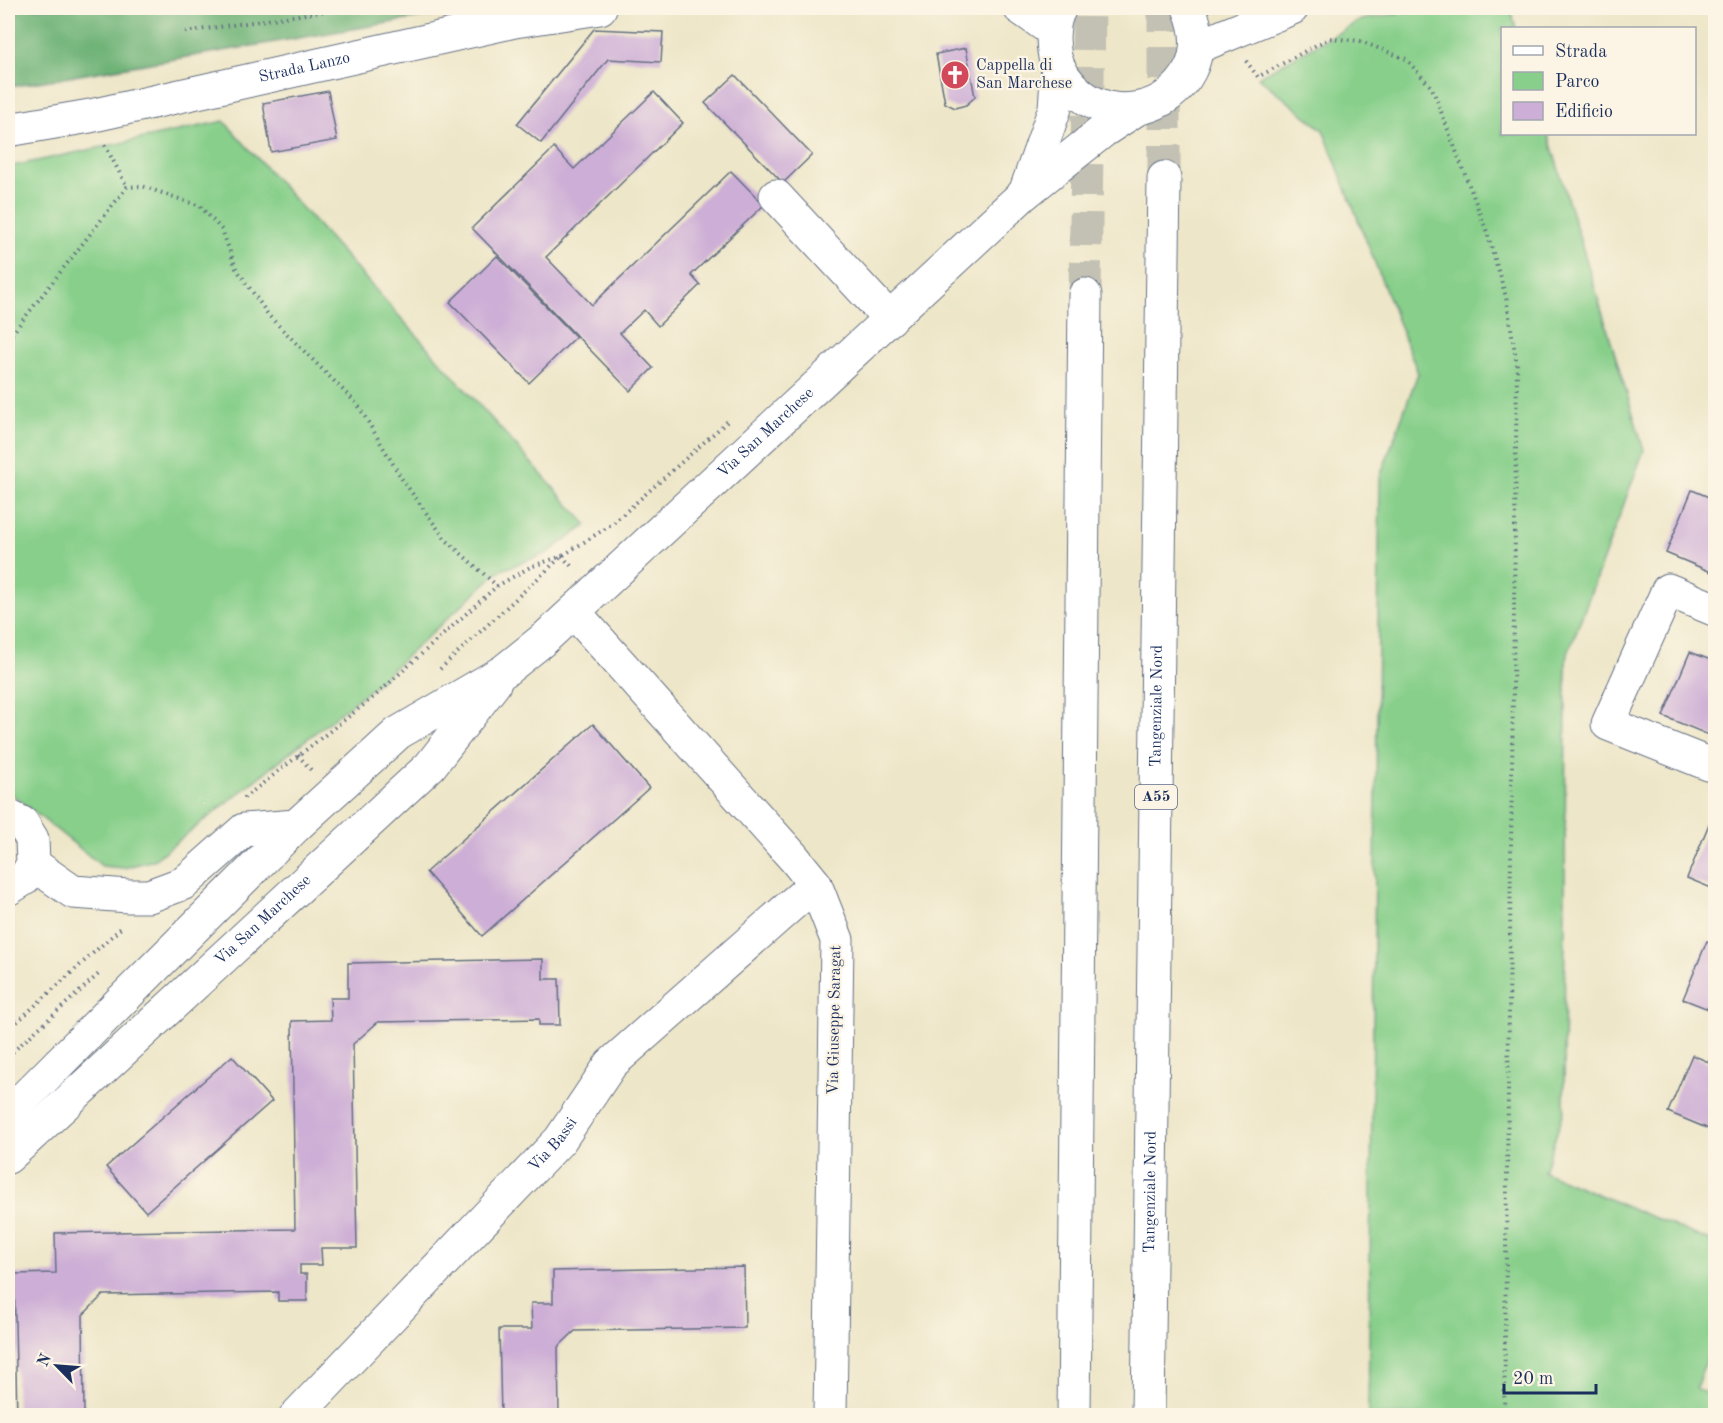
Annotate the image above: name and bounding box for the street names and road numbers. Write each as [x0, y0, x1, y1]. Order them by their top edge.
street label: Strada Lanzo [257, 50, 352, 86]
street label: Via San Marchese [715, 385, 817, 481]
street label: Tangenziale Nord [1148, 645, 1166, 767]
road number: A55 [1135, 785, 1177, 809]
street label: Via San Marchese [212, 872, 314, 969]
street label: Via Giuseppe Saragat [826, 945, 844, 1095]
street label: Via Bassi [526, 1115, 580, 1175]
street label: Tangenziale Nord [1142, 1131, 1160, 1253]

